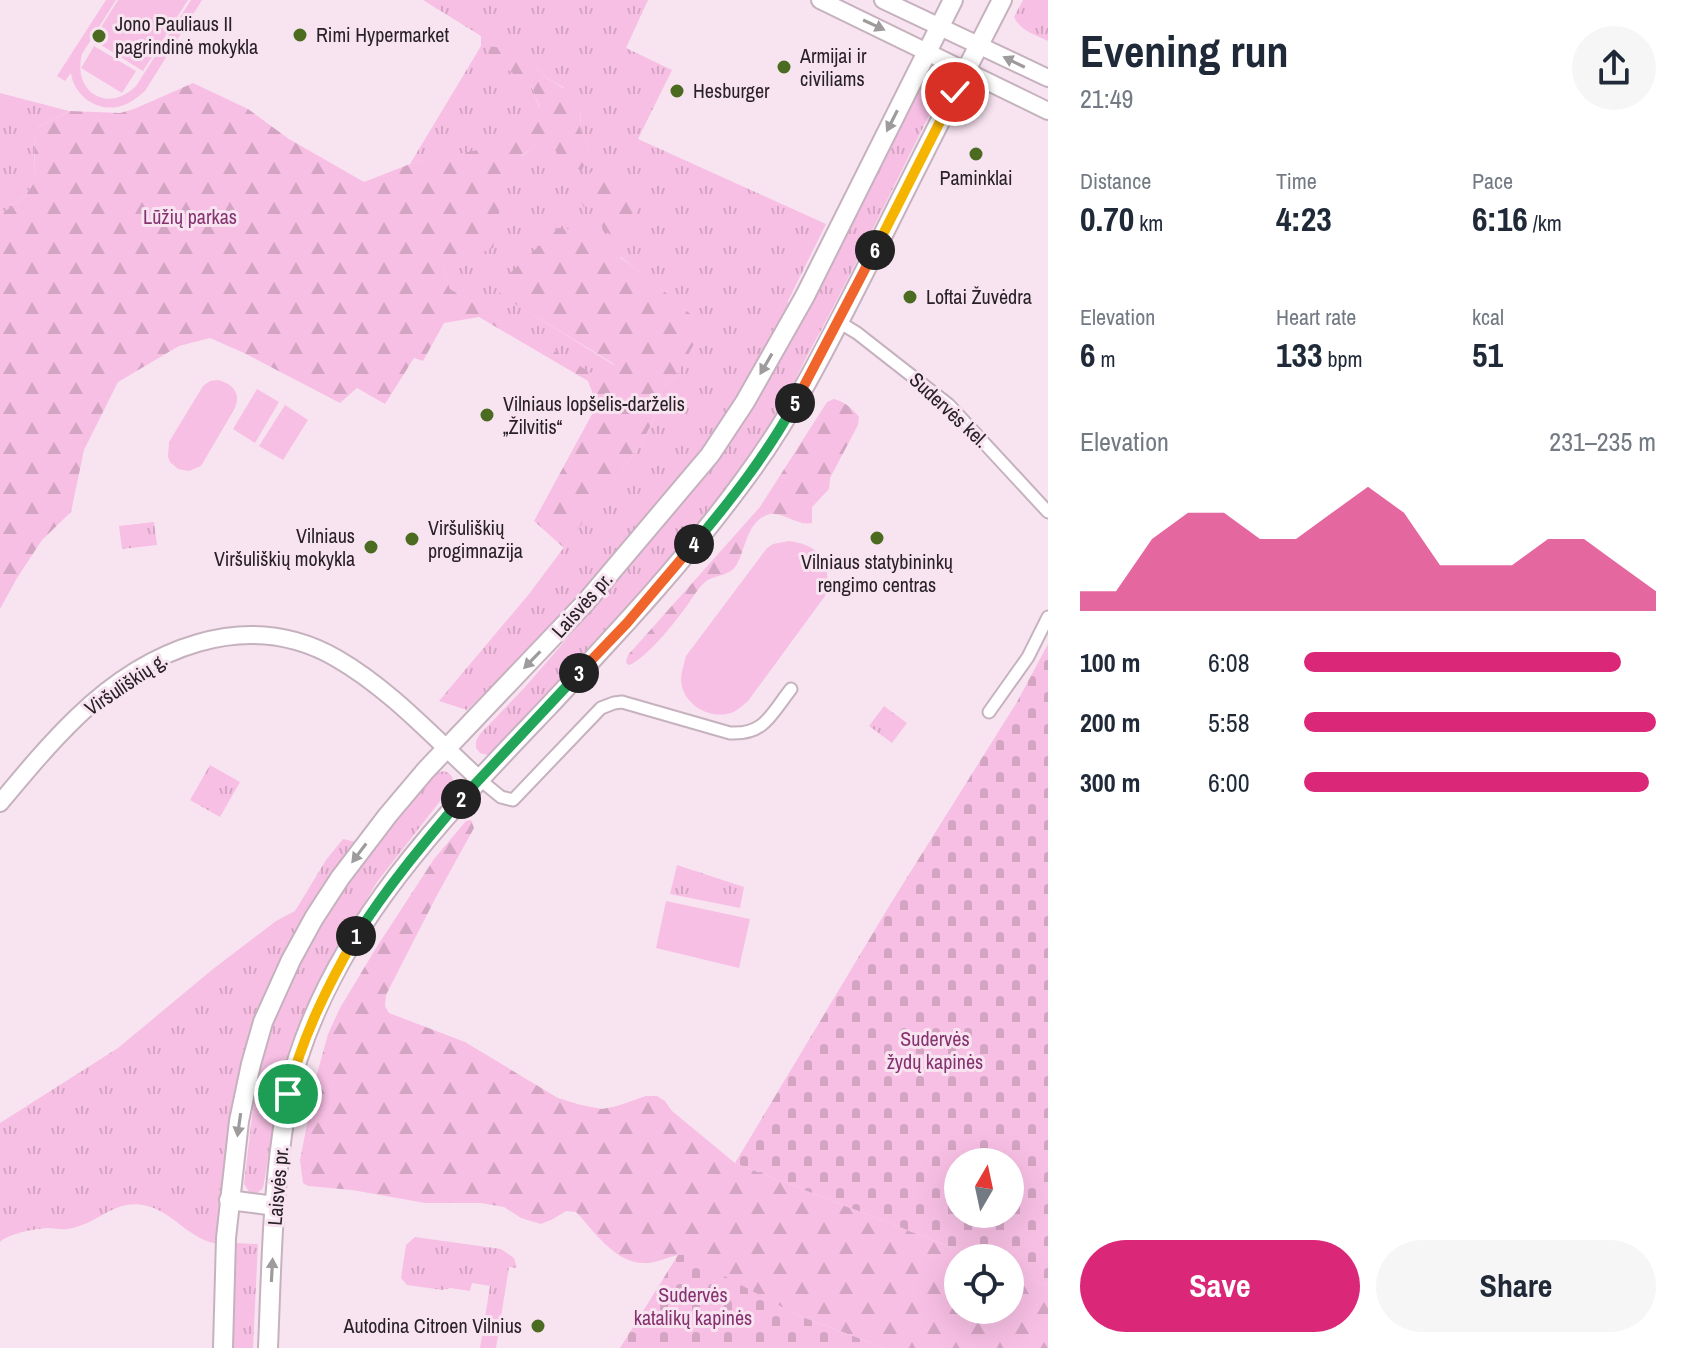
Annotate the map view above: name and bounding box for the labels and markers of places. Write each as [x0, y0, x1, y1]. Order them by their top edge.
place label: Jono Pauliaus II pagrindinė mokykla [115, 10, 258, 60]
place label: Rimi Hypermarket [316, 21, 449, 48]
marker: Rimi Hypermarket [291, 26, 309, 44]
marker: Jono Pauliaus II pagrindinė mokykla [90, 27, 108, 45]
place label: Armijai ir civiliams [799, 42, 867, 92]
marker: Armijai ir civiliams [775, 58, 793, 76]
pin [921, 58, 989, 126]
place label: Hesburger [693, 77, 770, 104]
marker: Hesburger [668, 82, 686, 100]
marker: Paminklai [967, 145, 985, 163]
place label: Paminklai [940, 164, 1012, 191]
pin: 6 [855, 230, 895, 270]
place label: Loftai Žuvėdra [926, 283, 1032, 310]
marker: Loftai Žuvėdra [901, 288, 919, 306]
pin: 5 [775, 383, 815, 423]
place label: Vilniaus lopšelis-darželis „Žilvitis“ [503, 390, 685, 440]
marker: Vilniaus lopšelis-darželis „Žilvitis“ [478, 406, 496, 424]
place label: Viršuliškių progimnazija [428, 514, 523, 564]
place label: Vilniaus Viršuliškių mokykla [214, 522, 355, 572]
pin: 4 [674, 524, 714, 564]
marker: Vilniaus statybininkų rengimo centras [868, 529, 886, 547]
marker: Viršuliškių progimnazija [403, 530, 421, 548]
marker: Vilniaus Viršuliškių mokykla [362, 538, 380, 556]
place label: Vilniaus statybininkų rengimo centras [801, 548, 953, 598]
pin: 3 [559, 653, 599, 693]
pin: 2 [441, 779, 481, 819]
pin: 1 [336, 916, 376, 956]
pin [254, 1060, 322, 1128]
place label: Autodina Citroen Vilnius [343, 1312, 522, 1339]
marker: Autodina Citroen Vilnius [529, 1317, 547, 1335]

